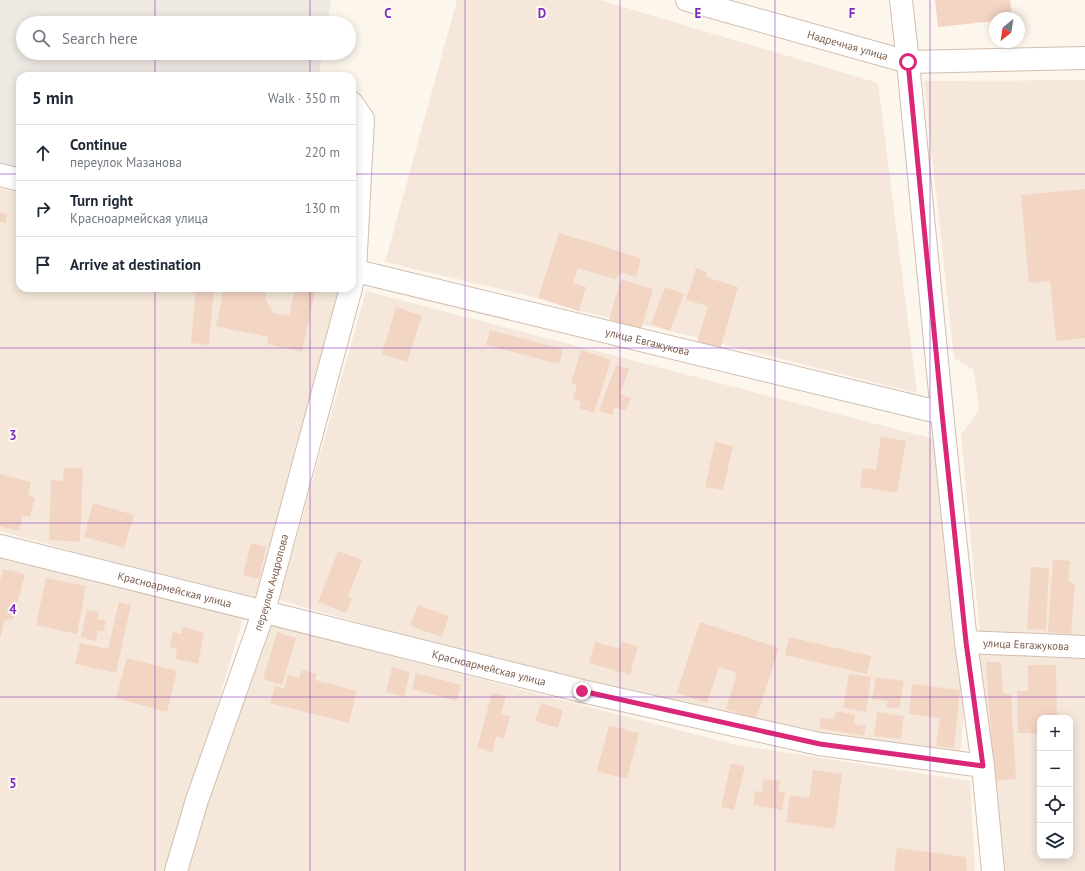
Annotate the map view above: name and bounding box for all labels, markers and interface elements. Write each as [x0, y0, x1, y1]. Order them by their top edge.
text: C [384, 5, 392, 22]
text: D [538, 5, 546, 22]
text: E [695, 5, 702, 22]
text: F [849, 5, 856, 22]
north arrow [989, 12, 1025, 48]
search box [16, 16, 356, 60]
icon: search [30, 27, 52, 49]
street label: Надречная улица [806, 27, 890, 63]
text: Search here [62, 29, 138, 48]
route start [899, 53, 917, 71]
text: 5 min [32, 87, 73, 109]
text: Walk · 350 m [268, 90, 340, 107]
text: Continue [70, 135, 127, 154]
icon: ahead [32, 142, 54, 164]
text: 220 m [305, 144, 340, 161]
text: переулок Мазанова [70, 154, 182, 171]
text: Turn right [70, 191, 133, 210]
icon: right [32, 198, 54, 220]
text: 130 m [305, 200, 340, 217]
text: Красноармейская улица [70, 210, 208, 227]
icon: arrive [32, 254, 54, 276]
text: Arrive at destination [70, 255, 201, 274]
street label: улица Евгажукова [604, 325, 691, 359]
text: 3 [9, 427, 17, 444]
street label: переулок Андропова [251, 532, 291, 633]
street label: Красноармейская улица [116, 569, 233, 610]
text: 4 [9, 601, 17, 618]
street label: улица Евгажукова [983, 636, 1069, 653]
street label: Красноармейская улица [431, 647, 548, 689]
route end [573, 682, 591, 700]
map controls [1037, 715, 1073, 859]
button: + [1037, 715, 1073, 751]
button: − [1037, 751, 1073, 787]
text: 5 [9, 775, 17, 792]
button: locate [1037, 787, 1073, 823]
button: layers [1037, 823, 1073, 859]

